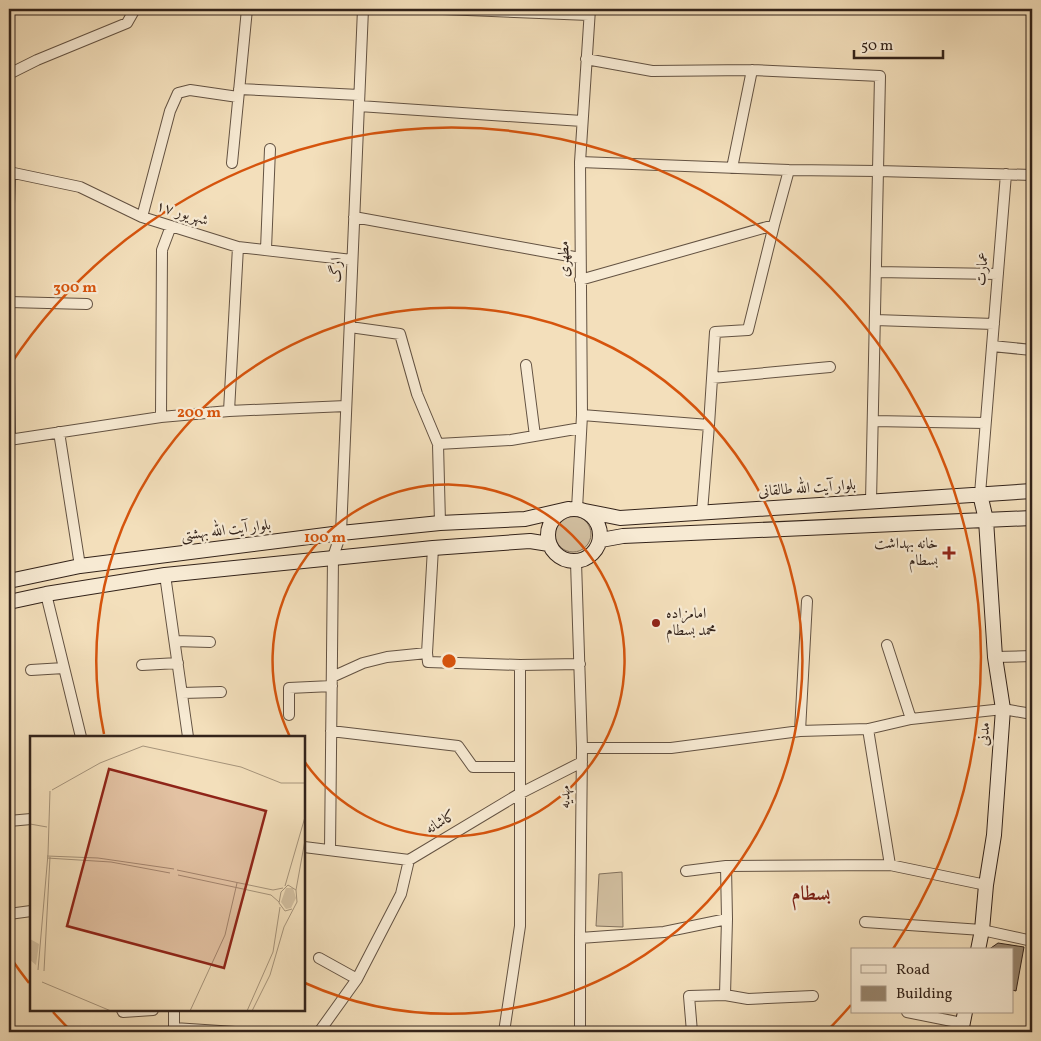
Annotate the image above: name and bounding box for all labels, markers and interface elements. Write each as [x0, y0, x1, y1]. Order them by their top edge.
scale bar [854, 28, 942, 60]
text: 50 m [861, 36, 893, 57]
street label: ۱۷ شهریور [153, 196, 211, 232]
street label: مطهری [554, 241, 576, 277]
street label: عمارت [971, 251, 995, 287]
street label: ارگ [326, 257, 348, 283]
text: 300 m [53, 278, 97, 299]
text: 200 m [177, 403, 221, 424]
street label: بلوار آیت الله طالقانی [757, 472, 857, 503]
street label: بلوار آیت الله بهشتی [179, 512, 272, 547]
text: 100 m [304, 528, 347, 549]
place label: خانه بهداشت بسطام [874, 534, 939, 573]
marker: خانه بهداشت بسطام [942, 546, 956, 560]
place label: امامزاده محمد بسطام [666, 604, 716, 643]
marker: امامزاده محمد بسطام [650, 617, 662, 629]
centre of rings [440, 652, 458, 670]
street label: مدنی [974, 721, 996, 747]
inset map [30, 736, 305, 1011]
street label: مهدیه [555, 785, 577, 809]
street label: کاشانه [422, 806, 460, 840]
district label: بسطام [792, 881, 831, 911]
legend [851, 948, 1014, 1014]
text: Road [896, 960, 930, 981]
text: Building [896, 984, 953, 1005]

